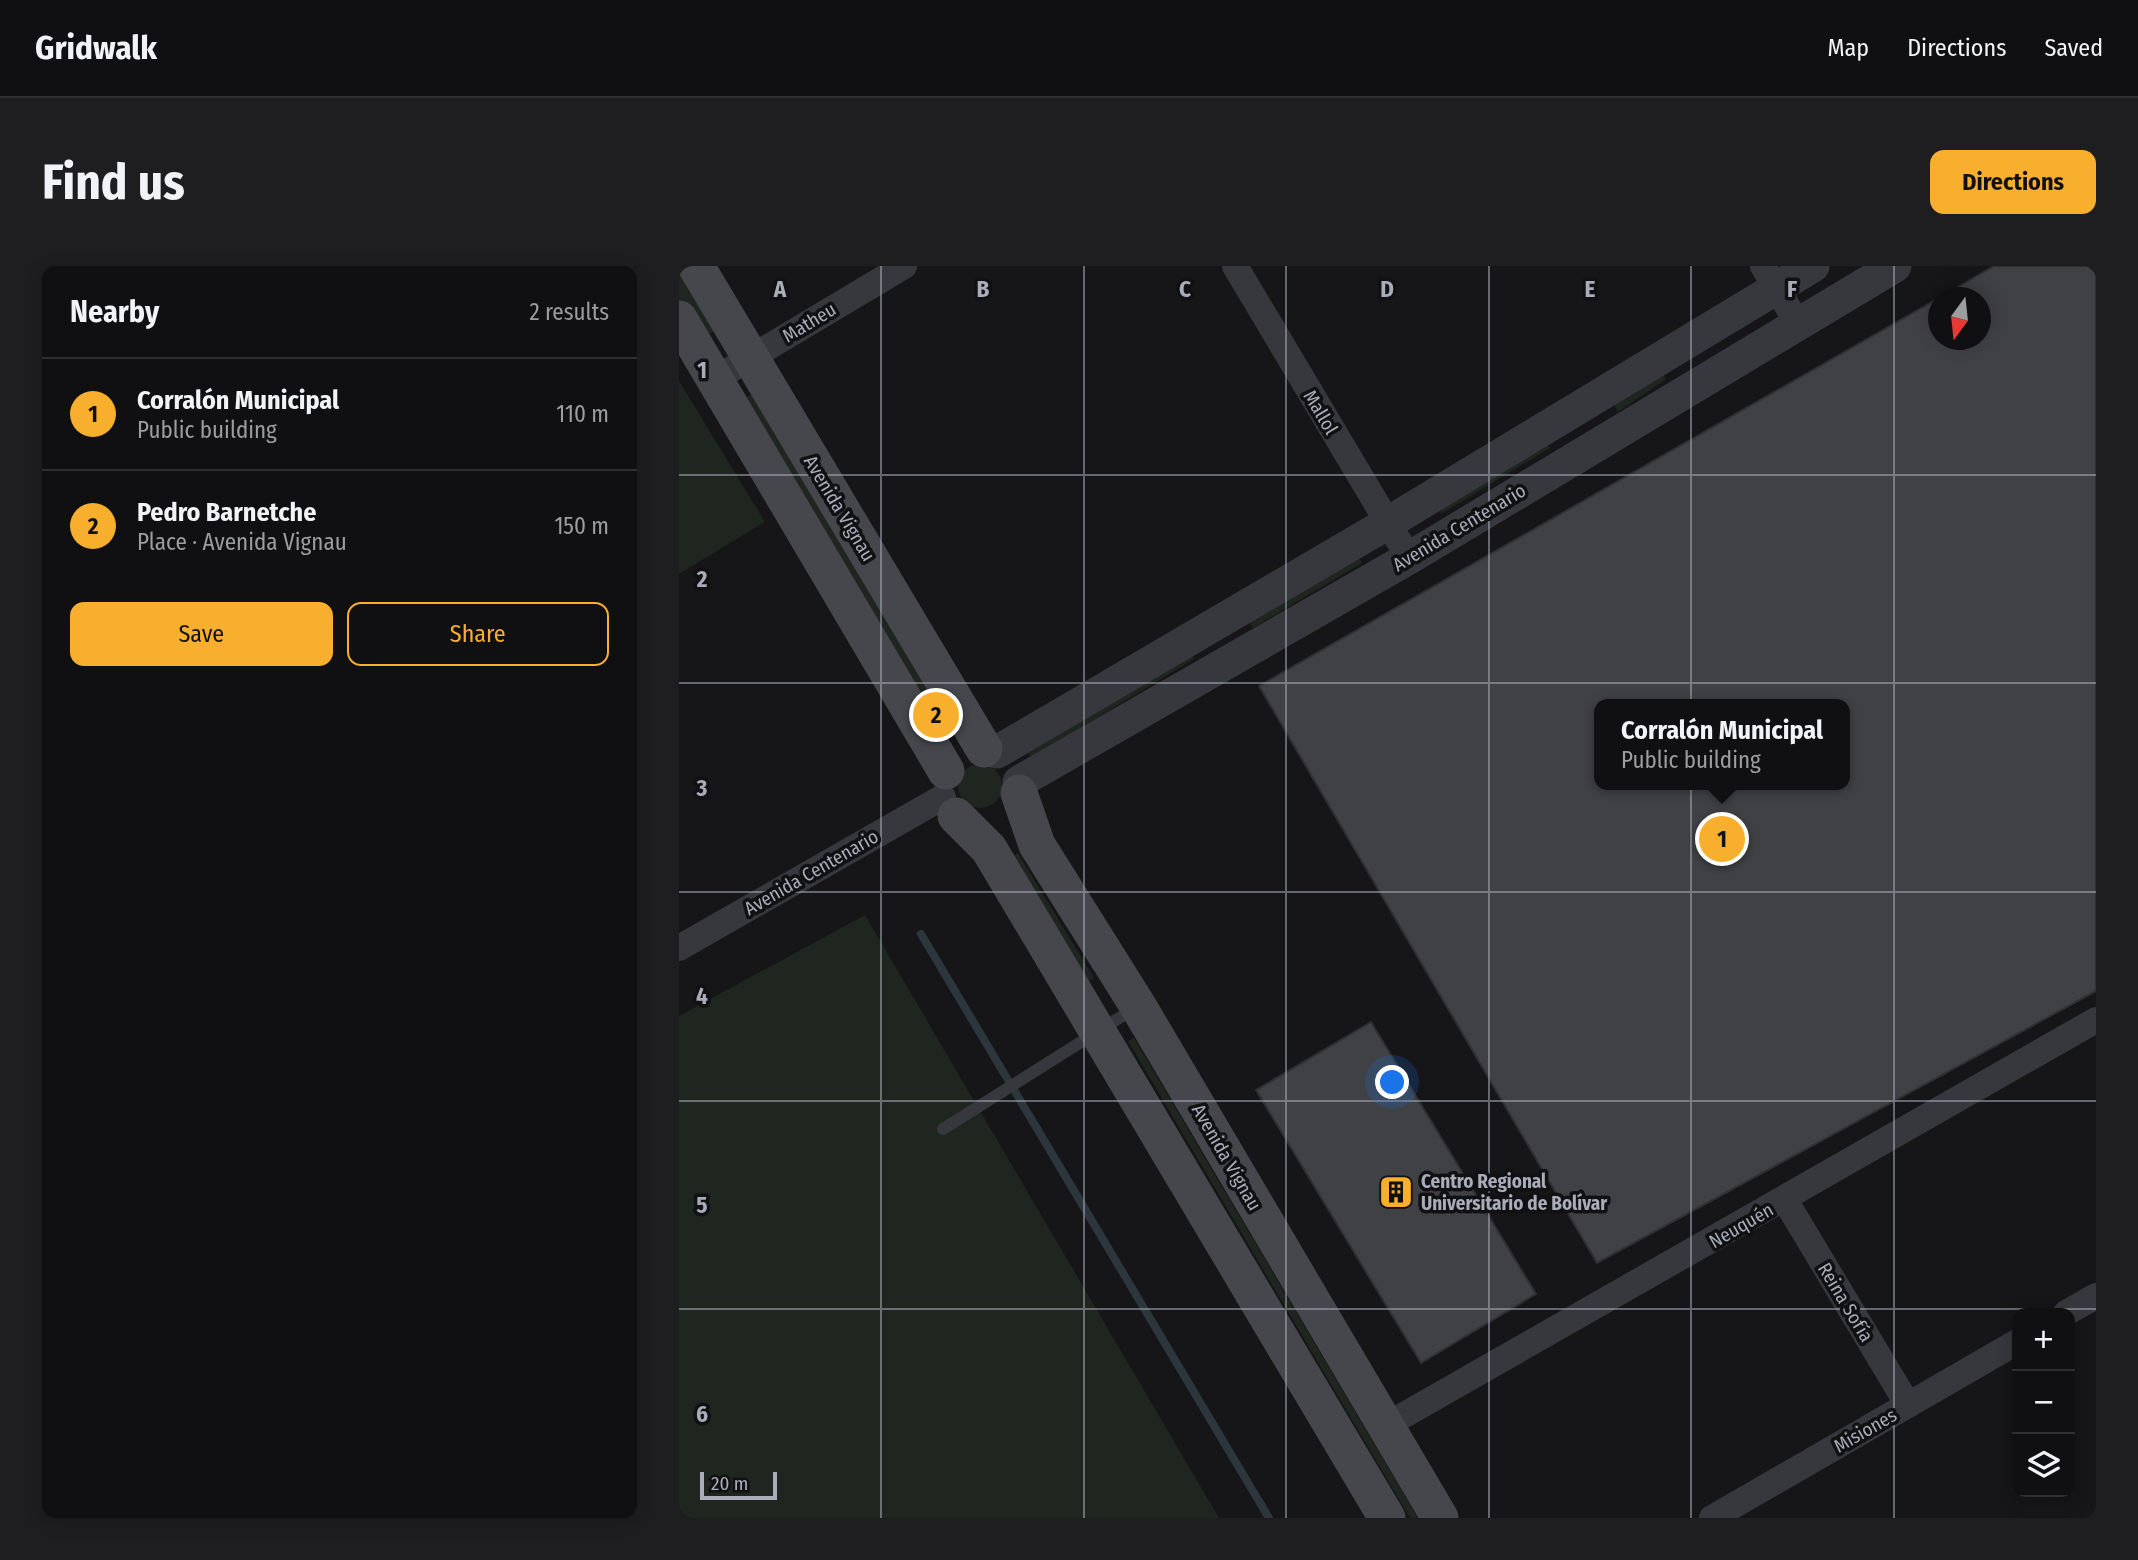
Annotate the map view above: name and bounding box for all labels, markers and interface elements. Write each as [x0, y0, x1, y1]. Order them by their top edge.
text: Gridwalk [35, 28, 157, 68]
text: Map [1828, 34, 1869, 62]
text: Directions [1907, 34, 2006, 62]
text: Saved [2044, 34, 2103, 62]
button: Directions [1930, 150, 2096, 214]
text: Find us [42, 153, 185, 212]
text: A [773, 275, 787, 303]
text: B [977, 275, 990, 303]
text: C [1179, 275, 1191, 303]
text: D [1380, 275, 1394, 303]
text: E [1585, 275, 1596, 303]
text: F [1787, 275, 1797, 303]
north arrow [1928, 287, 1991, 350]
text: Nearby [70, 294, 159, 330]
text: 2 results [529, 298, 609, 326]
street label: Matheu [778, 298, 840, 347]
text: 1 [697, 356, 707, 384]
text: Corralón Municipal [137, 385, 339, 416]
street label: Mallol [1298, 386, 1343, 439]
text: 1 [88, 400, 98, 428]
text: 110 m [556, 400, 609, 428]
text: Public building [137, 416, 277, 444]
street label: Avenida Vignau [799, 451, 880, 565]
street label: Avenida Centenario [1389, 479, 1530, 576]
text: Pedro Barnetche [137, 497, 316, 528]
text: 2 [88, 512, 98, 540]
text: 150 m [554, 512, 609, 540]
text: Place · Avenida Vignau [137, 528, 347, 556]
text: 2 [696, 565, 708, 593]
button: Save [70, 602, 333, 666]
button: Share [347, 602, 609, 666]
pin: 2 [913, 689, 959, 741]
popup [1594, 699, 1850, 790]
text: Corralón Municipal [1621, 715, 1823, 746]
text: Public building [1621, 746, 1761, 774]
text: 3 [696, 774, 708, 802]
pin: 1 [1699, 813, 1745, 865]
street label: Avenida Centenario [740, 825, 882, 920]
text: 4 [696, 982, 708, 1010]
your location [1375, 1065, 1409, 1099]
street label: Avenida Vignau [1187, 1100, 1266, 1215]
place label: Centro Regional Universitario de Bolívar [1421, 1170, 1608, 1215]
building icon: Centro Regional Universitario de Bolívar [1377, 1173, 1415, 1211]
text: 5 [696, 1191, 708, 1219]
street label: Neuquén [1705, 1198, 1777, 1253]
street label: Reina Sofía [1813, 1258, 1878, 1346]
map controls [2012, 1308, 2075, 1497]
button: + [2012, 1308, 2075, 1371]
button: − [2012, 1371, 2075, 1434]
text: 6 [696, 1400, 708, 1428]
street label: Misiones [1830, 1403, 1901, 1458]
button: layers [2012, 1434, 2075, 1497]
scale bar [700, 1469, 777, 1501]
text: 20 m [711, 1472, 748, 1495]

